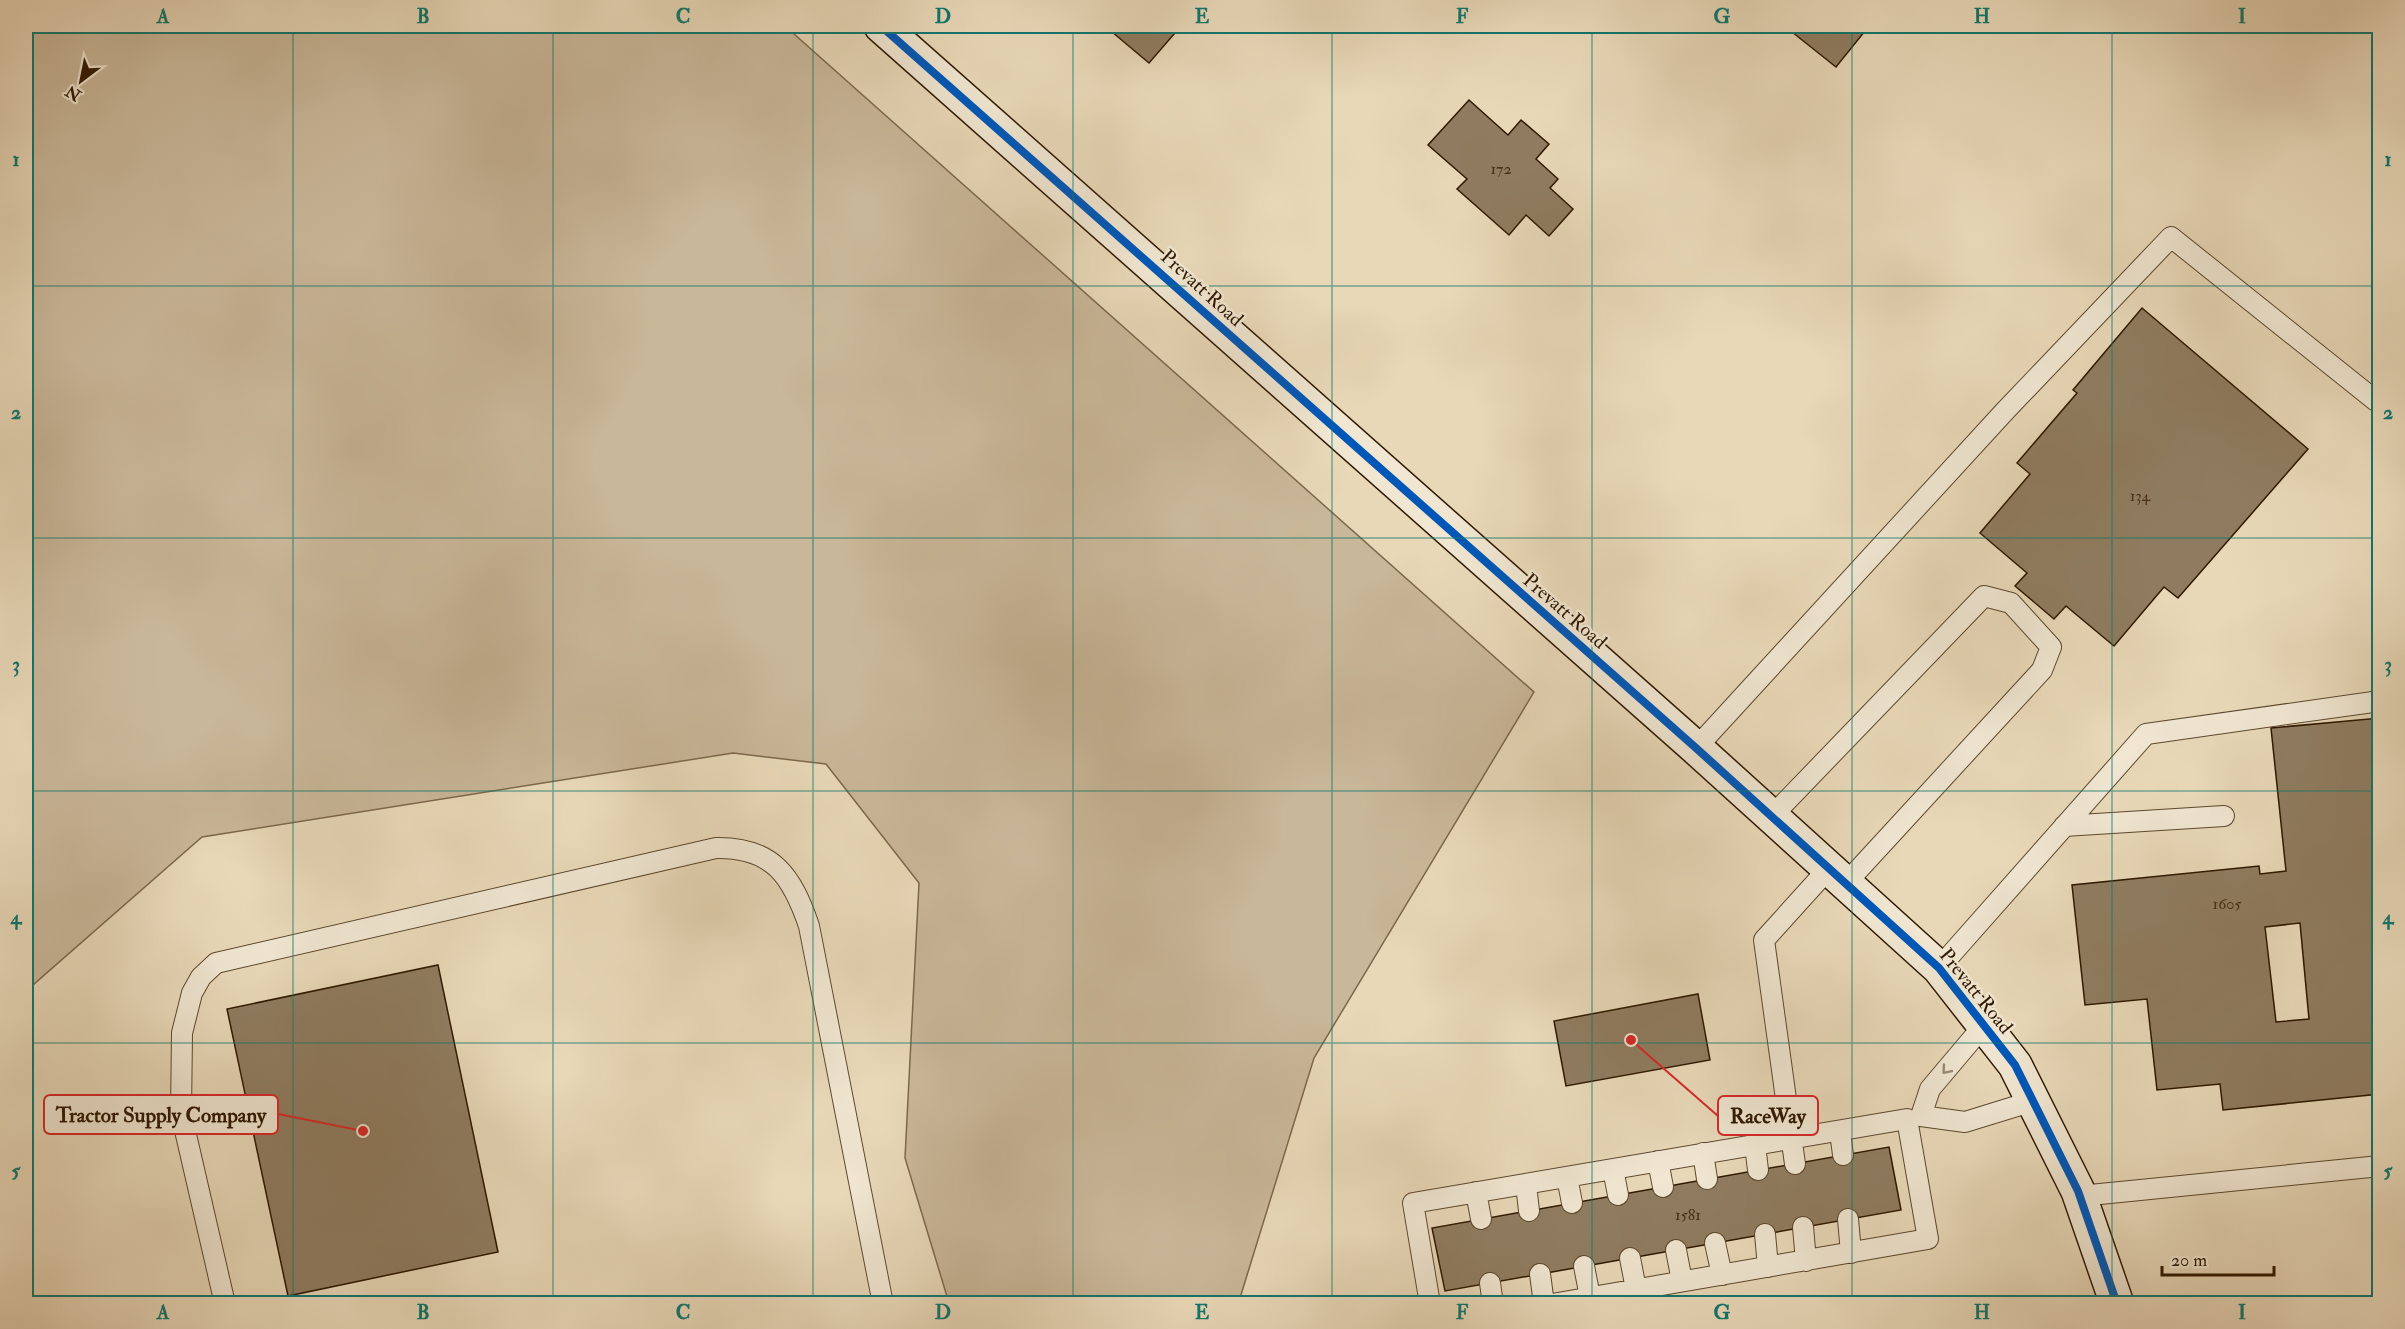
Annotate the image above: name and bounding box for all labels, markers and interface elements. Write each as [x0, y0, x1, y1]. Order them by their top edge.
text: A [156, 4, 170, 29]
text: B [416, 4, 430, 29]
text: C [676, 4, 690, 29]
text: D [935, 4, 951, 29]
text: E [1195, 4, 1210, 29]
text: F [1456, 4, 1469, 29]
text: G [1714, 4, 1731, 29]
text: H [1974, 4, 1990, 29]
text: I [2238, 4, 2246, 29]
north arrow [51, 51, 111, 111]
text: N [62, 80, 86, 106]
text: 1 [12, 147, 20, 172]
text: 1 [2384, 147, 2392, 172]
house number: 172 [1490, 159, 1512, 179]
street label: Prevatt Road [1155, 244, 1249, 332]
text: 2 [11, 400, 21, 425]
text: 2 [2383, 400, 2393, 425]
house number: 134 [2130, 486, 2152, 506]
street label: Prevatt Road [1518, 568, 1612, 654]
text: 3 [12, 652, 20, 677]
text: 3 [2384, 652, 2392, 677]
house number: 1605 [2213, 894, 2241, 914]
text: 4 [10, 905, 23, 930]
text: 4 [2382, 905, 2395, 930]
street label: Prevatt Road [1934, 943, 2018, 1039]
one-way arrow [1942, 1063, 1953, 1074]
callout: Tractor Supply Company [44, 1095, 278, 1134]
callout: RaceWay [1718, 1096, 1818, 1135]
text: Tractor Supply Company [55, 1102, 267, 1129]
text: RaceWay [1730, 1103, 1807, 1130]
text: 5 [12, 1158, 22, 1183]
text: 5 [2384, 1158, 2394, 1183]
house number: 1581 [1675, 1205, 1701, 1225]
scale bar [2162, 1239, 2274, 1277]
text: 20 m [2171, 1249, 2207, 1272]
text: A [156, 1300, 170, 1325]
text: B [416, 1300, 430, 1325]
text: C [676, 1300, 690, 1325]
text: D [935, 1300, 951, 1325]
text: E [1195, 1300, 1210, 1325]
text: F [1456, 1300, 1469, 1325]
text: G [1714, 1300, 1731, 1325]
text: H [1974, 1300, 1990, 1325]
text: I [2238, 1300, 2246, 1325]

